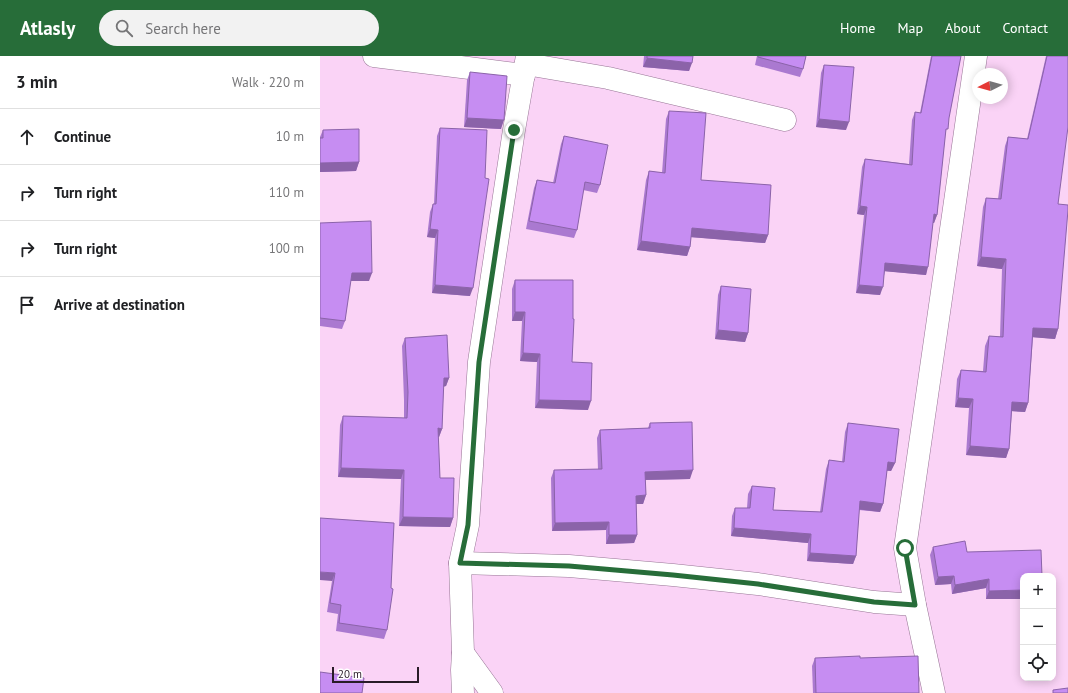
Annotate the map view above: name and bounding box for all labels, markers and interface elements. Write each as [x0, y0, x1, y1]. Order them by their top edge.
search box [99, 10, 379, 46]
text: Atlasly [20, 16, 75, 40]
icon: search [113, 17, 135, 39]
text: Search here [145, 19, 221, 38]
text: Home [840, 19, 875, 37]
text: Map [897, 19, 923, 37]
text: About [945, 19, 981, 37]
text: Contact [1003, 19, 1048, 37]
north arrow [972, 68, 1008, 104]
text: 3 min [16, 71, 57, 93]
text: Walk · 220 m [232, 74, 304, 91]
route end [505, 121, 523, 139]
icon: ahead [16, 126, 38, 148]
text: Continue [54, 127, 111, 146]
text: 10 m [276, 128, 304, 145]
icon: right [16, 182, 38, 204]
text: Turn right [54, 183, 117, 202]
text: 110 m [269, 184, 304, 201]
icon: right [16, 238, 38, 260]
text: Turn right [54, 239, 117, 258]
text: 100 m [269, 240, 304, 257]
icon: arrive [16, 294, 38, 316]
text: Arrive at destination [54, 295, 185, 314]
route start [896, 539, 914, 557]
map controls [1020, 573, 1056, 681]
button: + [1020, 573, 1056, 609]
button: − [1020, 609, 1056, 645]
button: locate [1020, 645, 1056, 681]
scale bar [332, 665, 419, 684]
text: 20 m [338, 667, 362, 681]

